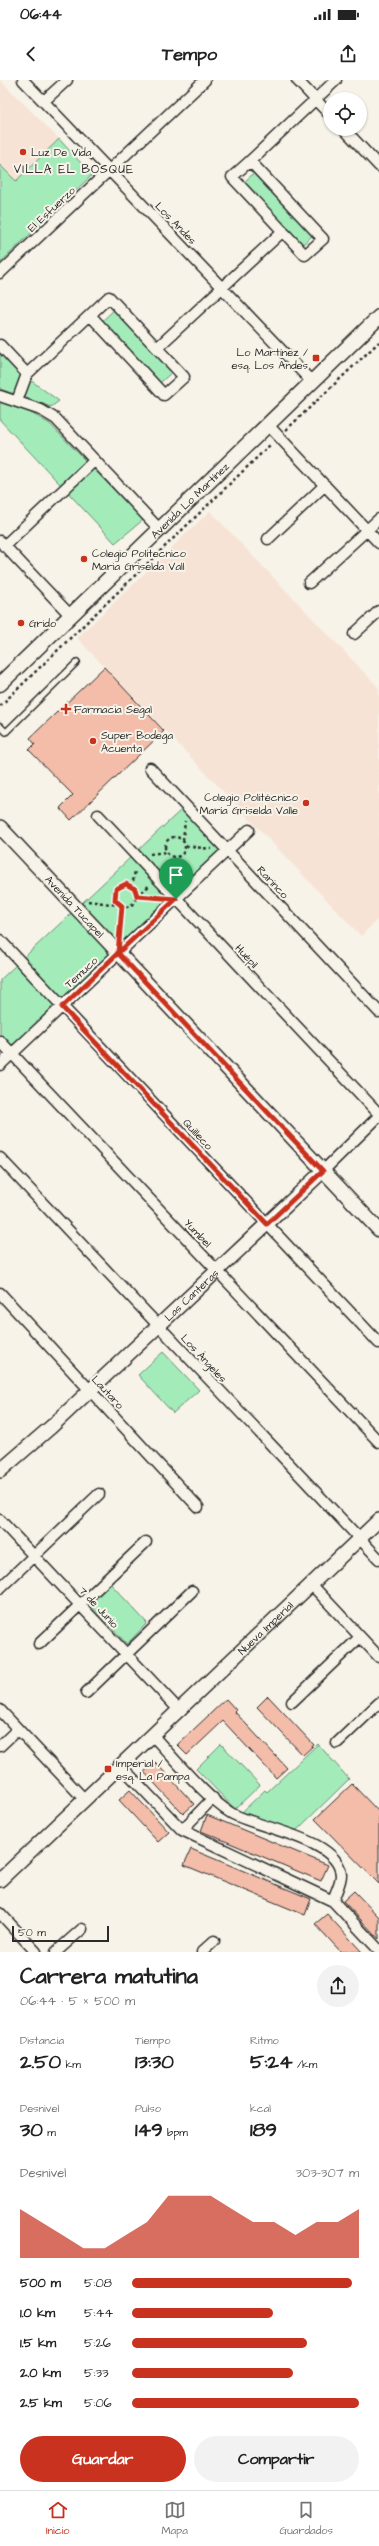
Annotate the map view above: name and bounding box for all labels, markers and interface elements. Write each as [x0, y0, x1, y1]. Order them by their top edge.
text: 06:44 [20, 4, 62, 25]
text: Tempo [162, 42, 217, 67]
icon: back [20, 43, 42, 65]
icon: share [337, 43, 359, 65]
map controls [323, 92, 367, 136]
button: locate [323, 92, 367, 136]
place label: Luz De Vida [31, 145, 92, 160]
marker: Luz De Vida [18, 147, 28, 157]
district label: VILLA EL BOSQUE [14, 161, 134, 178]
street label: El Esfuerzo [24, 183, 79, 235]
street label: Los Andes [152, 199, 200, 248]
place label: Lo Martínez / esq. Los Andes [232, 345, 308, 373]
marker: Lo Martínez / esq. Los Andes [311, 353, 321, 363]
street label: Avenida Lo Martínez [148, 459, 233, 542]
place label: Colegio Politecnico Maria Griselda Vall [92, 546, 187, 574]
marker: Colegio Politecnico Maria Griselda Vall [79, 554, 89, 564]
place label: Grido [29, 616, 57, 631]
marker: Grido [16, 618, 26, 628]
place label: Farmacia Segal [74, 702, 152, 718]
marker: Farmacia Segal [61, 704, 71, 714]
place label: Super Bodega Acuenta [101, 728, 173, 756]
marker: Super Bodega Acuenta [88, 736, 98, 746]
place label: Colegio Politécnico María Griselda Valle [199, 790, 299, 818]
marker: Colegio Politécnico María Griselda Valle [301, 798, 311, 808]
pin [159, 858, 193, 899]
street label: Rarinco [254, 863, 292, 903]
icon: arrive [165, 864, 187, 886]
street label: Avenida Tucapel [41, 872, 107, 941]
street label: Huépil [232, 941, 262, 972]
street label: Temuco [62, 953, 102, 992]
street label: Quilleco [179, 1115, 217, 1154]
street label: Yumbel [181, 1216, 215, 1251]
street label: Las Canteras [161, 1266, 222, 1325]
street label: Los Ángeles [177, 1331, 230, 1387]
street label: Lautaro [88, 1372, 128, 1413]
street label: 7 de Junio [75, 1583, 122, 1632]
street label: Nueva Imperial [235, 1598, 297, 1658]
place label: Imperial / esq. La Pampa [116, 1756, 190, 1784]
marker: Imperial / esq. La Pampa [103, 1764, 113, 1774]
scale bar [12, 1924, 109, 1943]
text: 50 m [18, 1925, 46, 1940]
text: Carrera matutina [20, 1961, 198, 1992]
button: share [317, 1965, 359, 2007]
text: 06:44 · 5 × 500 m [20, 1992, 135, 2010]
text: Distancia [20, 2033, 64, 2048]
text: Tiempo [135, 2033, 170, 2048]
text: Ritmo [250, 2033, 279, 2048]
text: 2.50 [20, 2048, 61, 2076]
text: 13:30 [135, 2048, 174, 2076]
text: 5:24 [250, 2048, 293, 2076]
text: km [61, 2057, 81, 2072]
text: /km [293, 2057, 317, 2072]
text: Desnivel [20, 2101, 59, 2116]
text: Pulso [135, 2101, 161, 2116]
text: kcal [250, 2101, 271, 2116]
text: 30 [20, 2116, 43, 2144]
text: 149 [135, 2116, 163, 2144]
text: 189 [250, 2116, 277, 2144]
text: m [43, 2125, 56, 2140]
text: bpm [163, 2125, 188, 2140]
text: Desnivel [20, 2164, 66, 2182]
text: 303–307 m [295, 2164, 359, 2182]
text: 500 m [20, 2274, 61, 2292]
text: 5:08 [84, 2274, 112, 2292]
text: 1.0 km [20, 2304, 55, 2322]
text: 5:44 [84, 2304, 113, 2322]
text: 1.5 km [20, 2334, 56, 2352]
text: 5:26 [84, 2334, 111, 2352]
text: 2.0 km [20, 2364, 61, 2382]
text: 5:33 [84, 2364, 109, 2382]
text: 2.5 km [20, 2394, 62, 2412]
text: 5:06 [84, 2394, 112, 2412]
button: Guardar [20, 2436, 186, 2482]
button: Compartir [194, 2436, 359, 2482]
tab: Inicio [46, 2499, 70, 2538]
tab: Mapa [161, 2499, 188, 2538]
tab: Guardados [280, 2499, 333, 2538]

